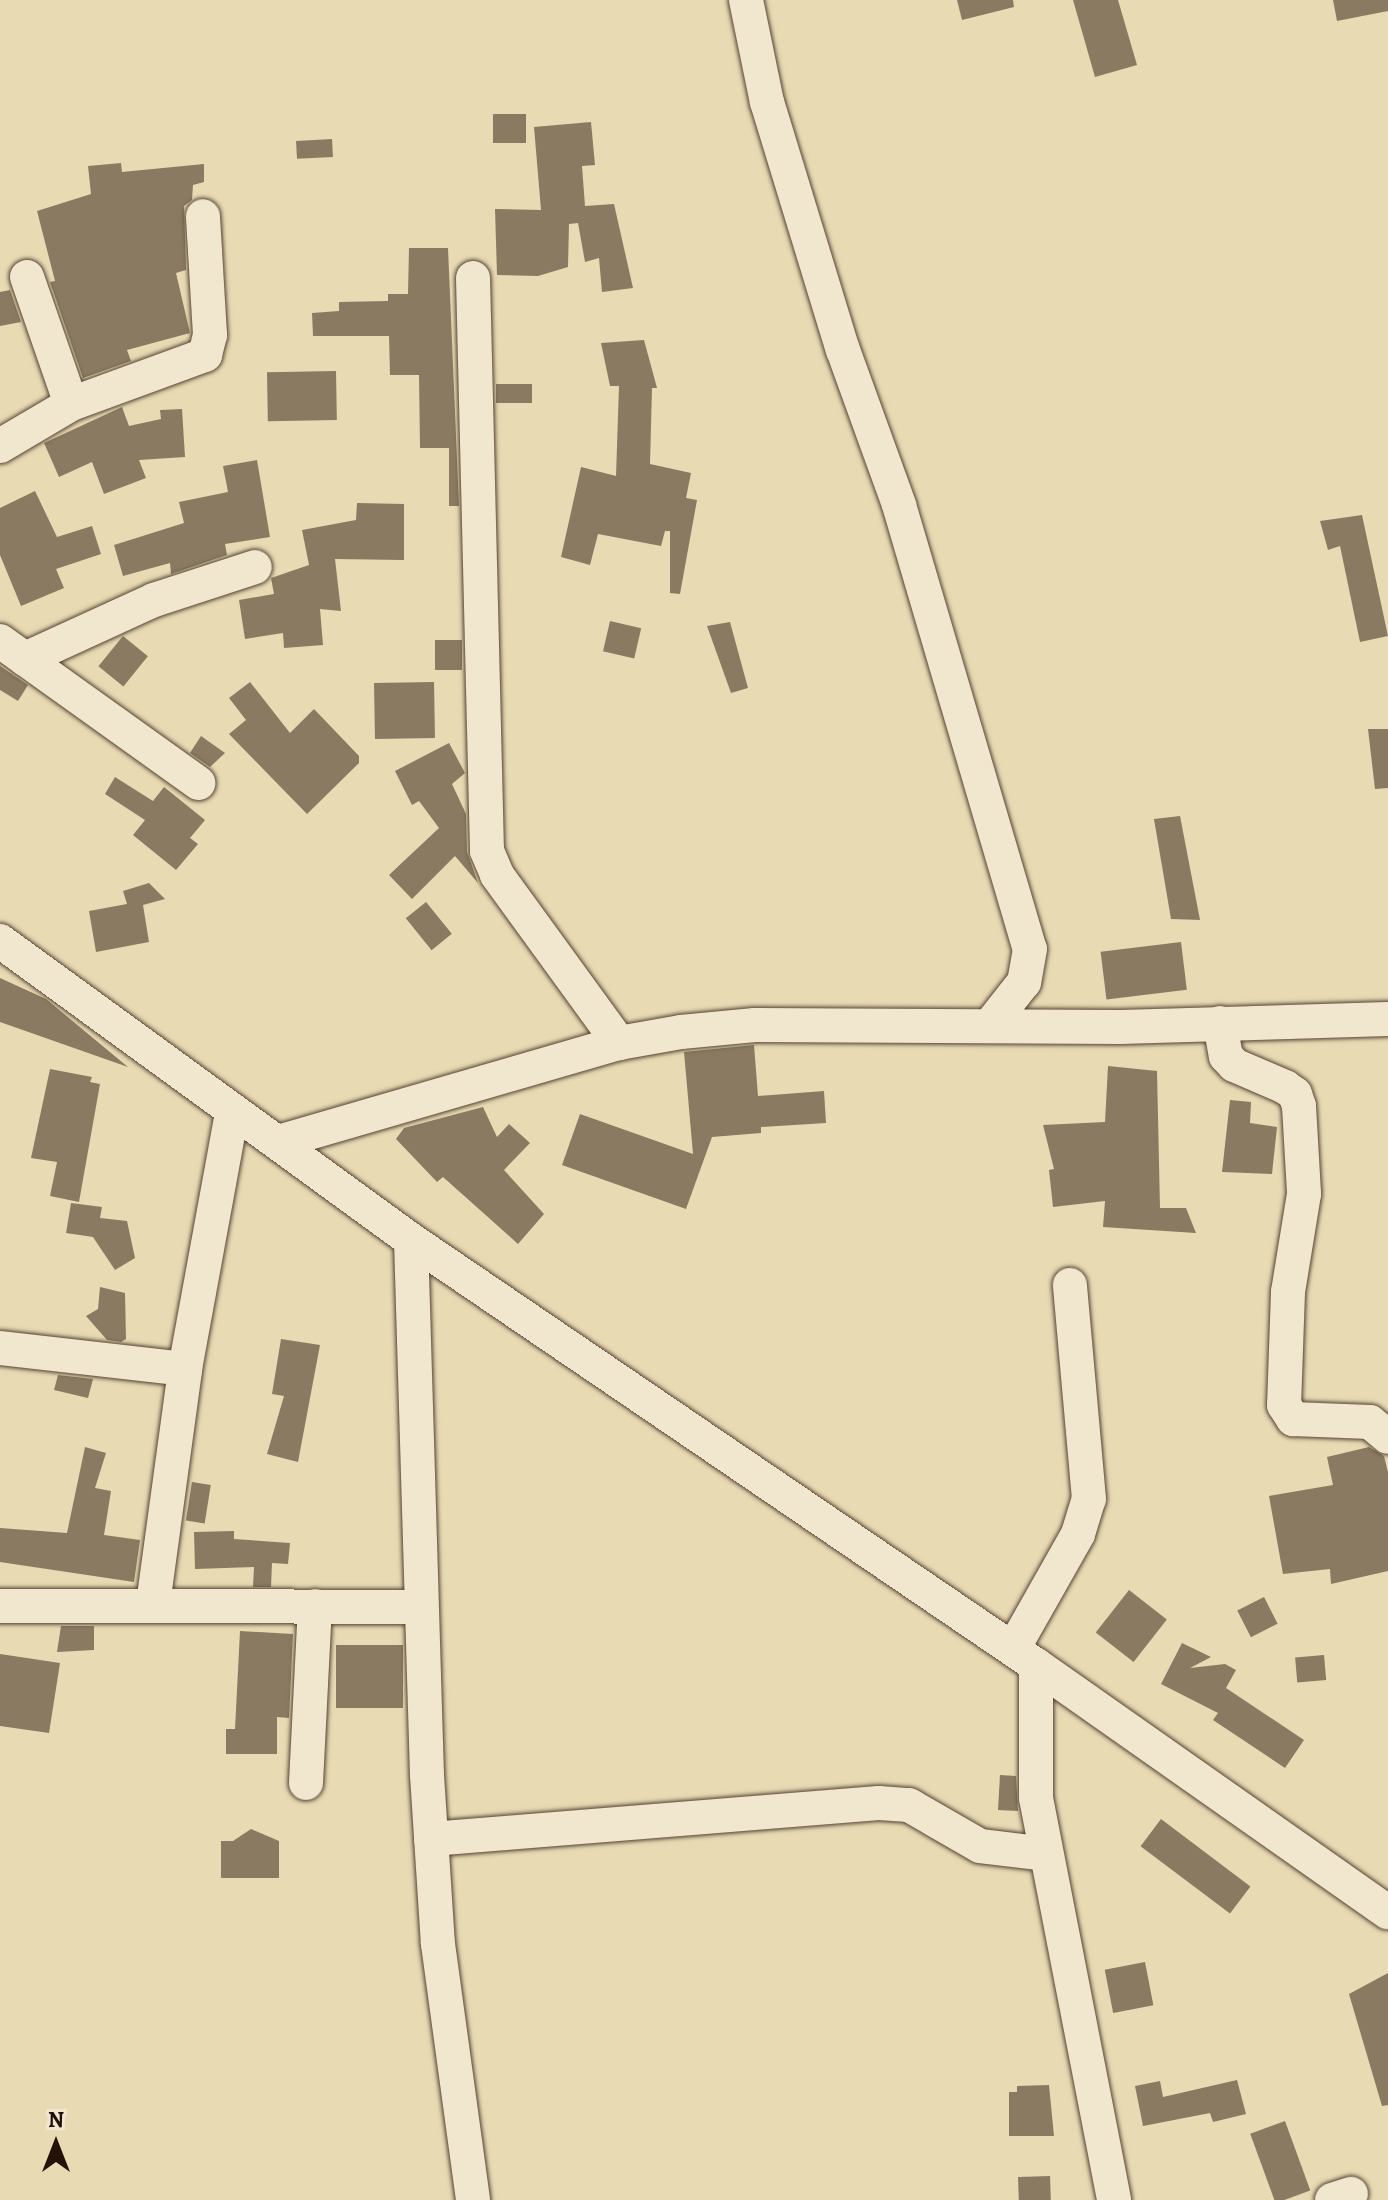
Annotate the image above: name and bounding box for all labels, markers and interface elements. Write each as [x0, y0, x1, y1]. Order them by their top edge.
north arrow [16, 2104, 96, 2184]
text: N [48, 2105, 64, 2135]

